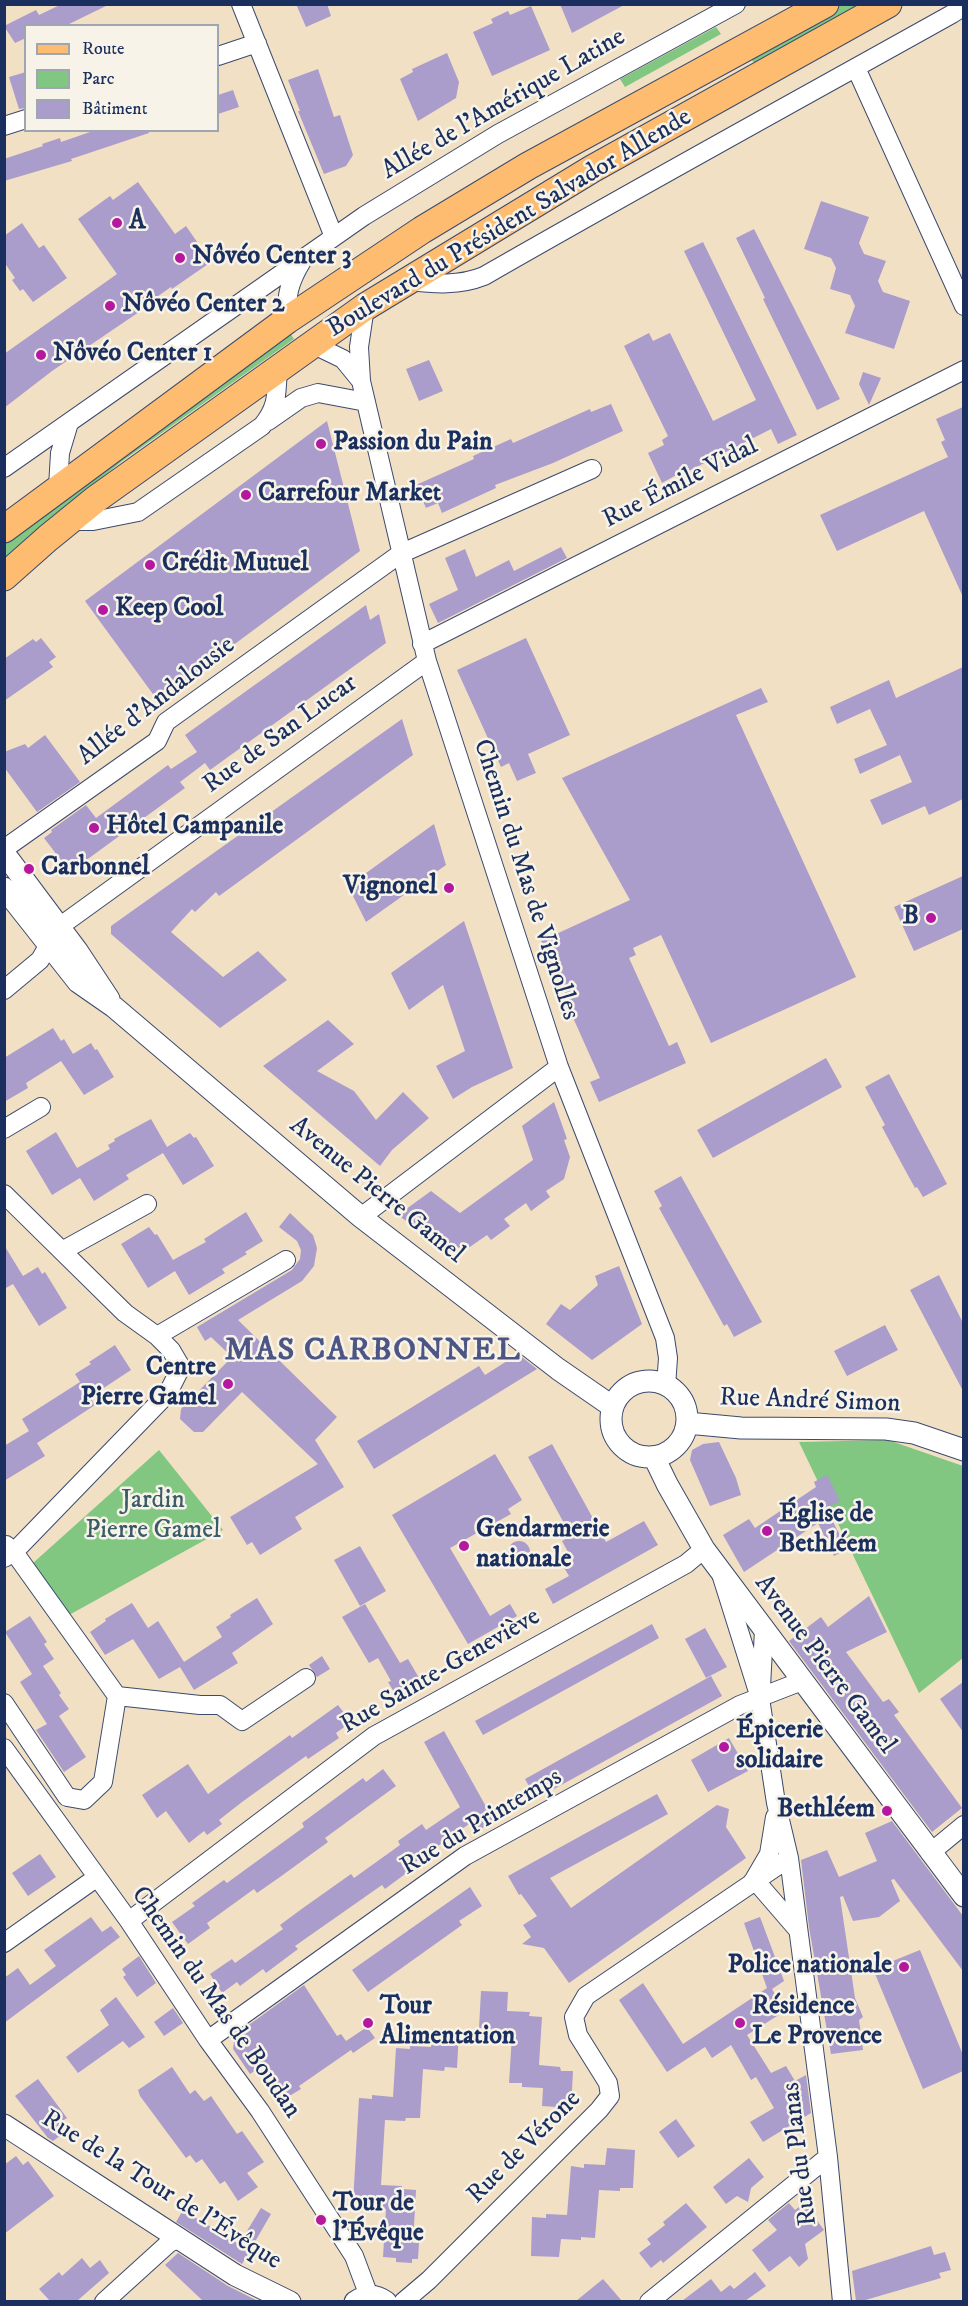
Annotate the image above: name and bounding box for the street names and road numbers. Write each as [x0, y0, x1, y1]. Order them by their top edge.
street label: Allée de l'Amérique Latine [377, 22, 631, 188]
street label: Boulevard du Président Salvador Allende [322, 103, 698, 345]
street label: Rue Émile Vidal [598, 432, 764, 536]
street label: Allée d'Andalousie [72, 631, 242, 773]
street label: Rue de San Lucar [198, 669, 364, 801]
street label: Chemin du Mas de Vignolles [465, 736, 585, 1024]
street label: Avenue Pierre Gamel [282, 1111, 470, 1271]
street label: Rue André Simon [719, 1383, 901, 1421]
street label: Avenue Pierre Gamel [747, 1569, 901, 1761]
street label: Rue Sainte-Geneviève [336, 1602, 546, 1742]
street label: Rue du Printemps [396, 1763, 568, 1883]
street label: Chemin du Mas de Boudan [123, 1881, 307, 2125]
street label: Rue du Planas [777, 2080, 825, 2228]
street label: Rue de Vérone [462, 2085, 588, 2211]
street label: Rue de la Tour de l'Évêque [35, 2104, 287, 2278]

